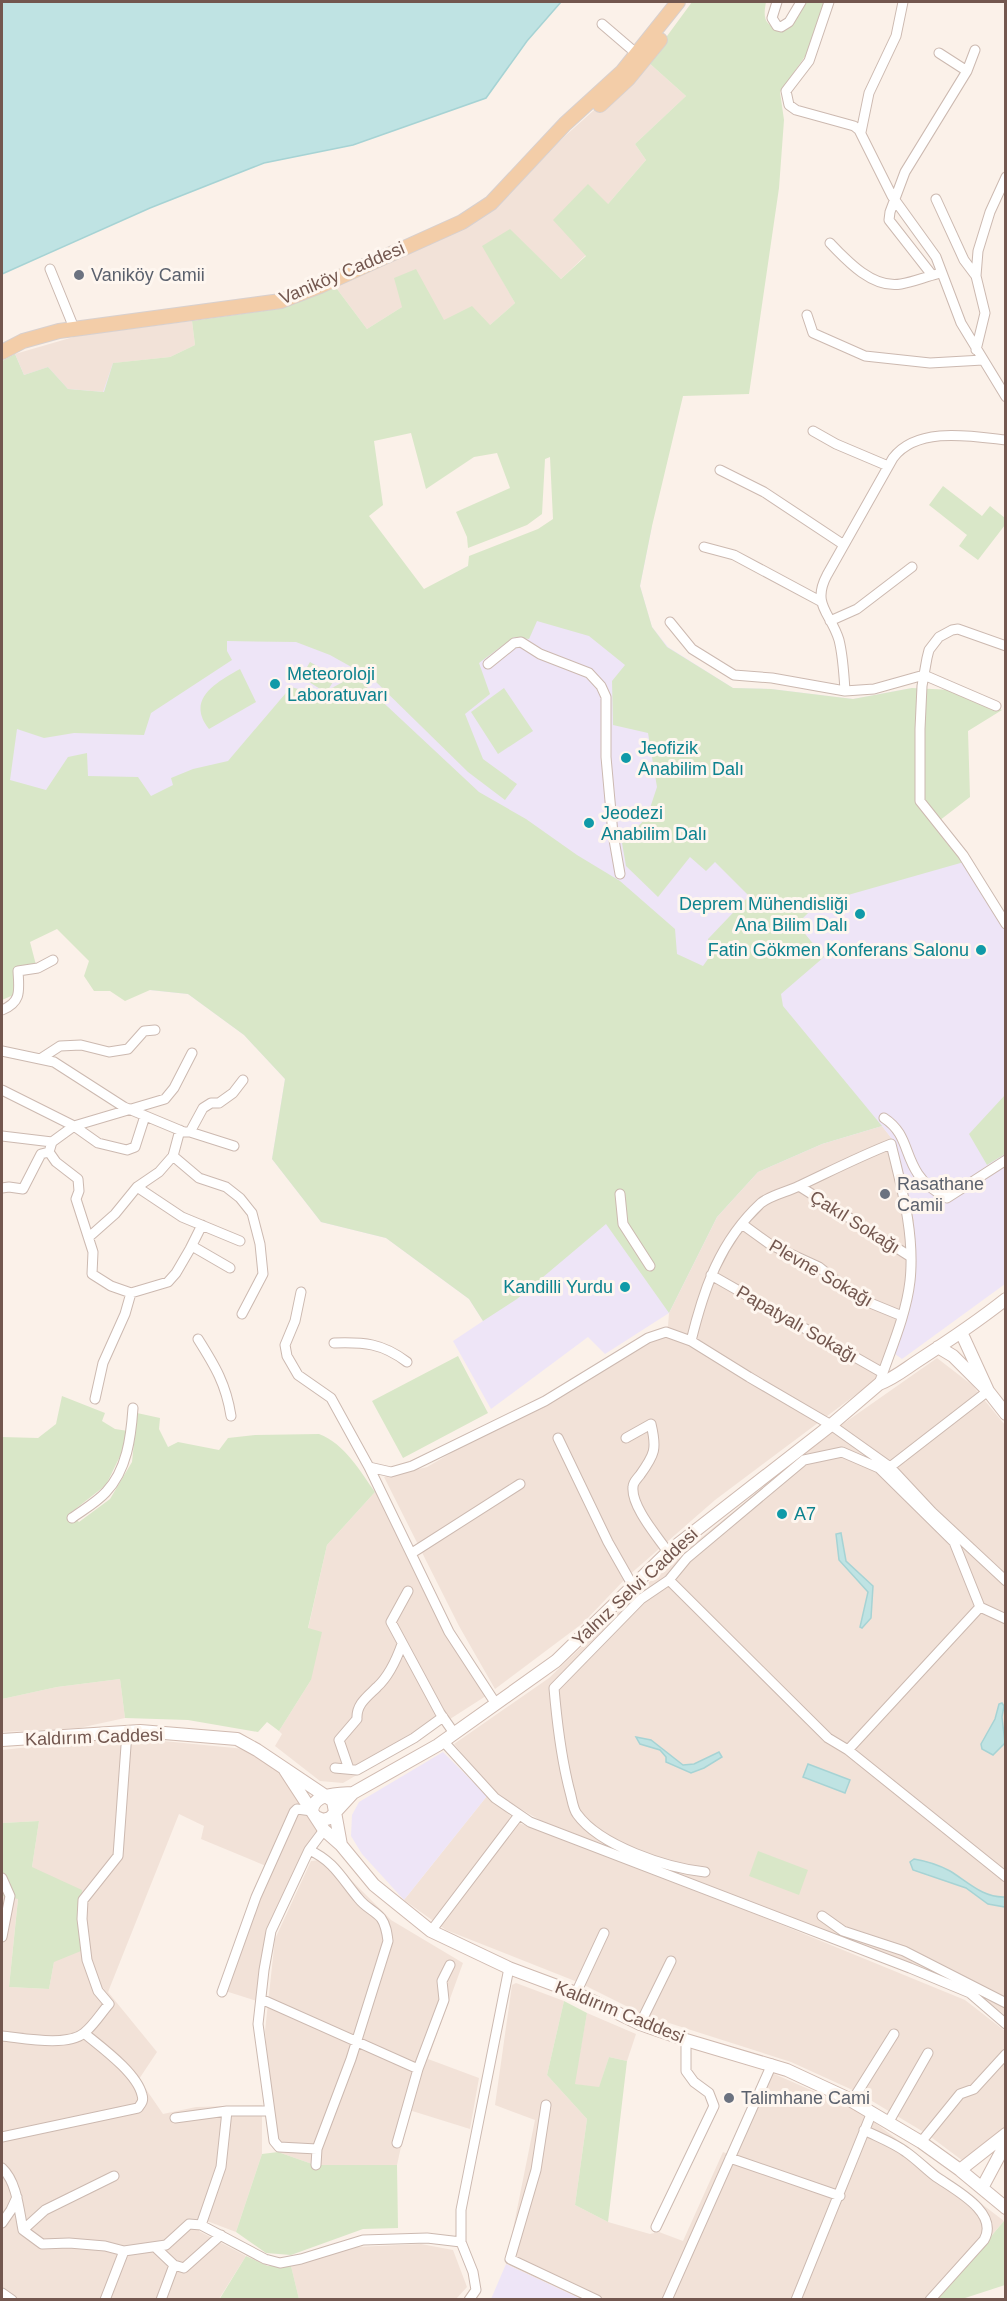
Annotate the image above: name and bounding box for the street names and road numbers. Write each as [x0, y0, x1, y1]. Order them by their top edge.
street label: Vaniköy Caddesi [277, 238, 407, 308]
street label: Çakıl Sokağı [806, 1186, 904, 1258]
street label: Plevne Sokağı [766, 1235, 876, 1311]
street label: Papatyalı Sokağı [733, 1281, 861, 1367]
street label: Yalnız Selvi Caddesi [568, 1524, 702, 1650]
street label: Kaldırım Caddesi [25, 1725, 163, 1749]
street label: Kaldırım Caddesi [552, 1977, 688, 2047]

